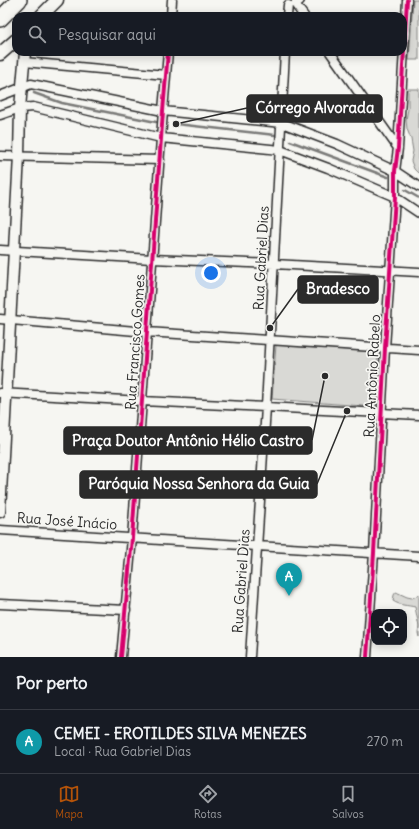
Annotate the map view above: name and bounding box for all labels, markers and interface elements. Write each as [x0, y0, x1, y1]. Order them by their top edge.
search box [12, 12, 407, 56]
icon: search [26, 23, 48, 45]
text: Pesquisar aqui [58, 25, 156, 44]
callout: Córrego Alvorada [247, 95, 382, 122]
text: Córrego Alvorada [256, 98, 375, 118]
street label: Rua Gabriel Dias [249, 205, 273, 311]
your location [201, 263, 221, 283]
street label: Rua Francisco Gomes [121, 273, 149, 411]
callout: Bradesco [298, 276, 378, 303]
text: Bradesco [306, 279, 371, 298]
street label: Rua Antônio Rabelo [360, 314, 384, 438]
callout: Praça Doutor Antônio Hélio Castro [64, 427, 312, 454]
text: Praça Doutor Antônio Hélio Castro [72, 431, 305, 451]
callout: Paróquia Nossa Senhora da Guia [80, 471, 317, 498]
text: Paróquia Nossa Senhora da Guia [88, 474, 310, 494]
street label: Rua José Inácio [16, 509, 118, 533]
street label: Rua Gabriel Dias [228, 528, 254, 634]
pin: A [276, 563, 302, 596]
map controls [371, 609, 407, 645]
button: locate [371, 609, 407, 645]
text: Por perto [16, 672, 87, 694]
text: CEMEI - EROTILDES SILVA MENEZES [54, 724, 307, 743]
text: A [25, 733, 33, 750]
text: 270 m [366, 733, 403, 750]
text: Local · Rua Gabriel Dias [54, 743, 191, 760]
tab: Mapa [55, 783, 83, 821]
tab: Rotas [194, 783, 222, 821]
tab: Salvos [332, 783, 364, 821]

